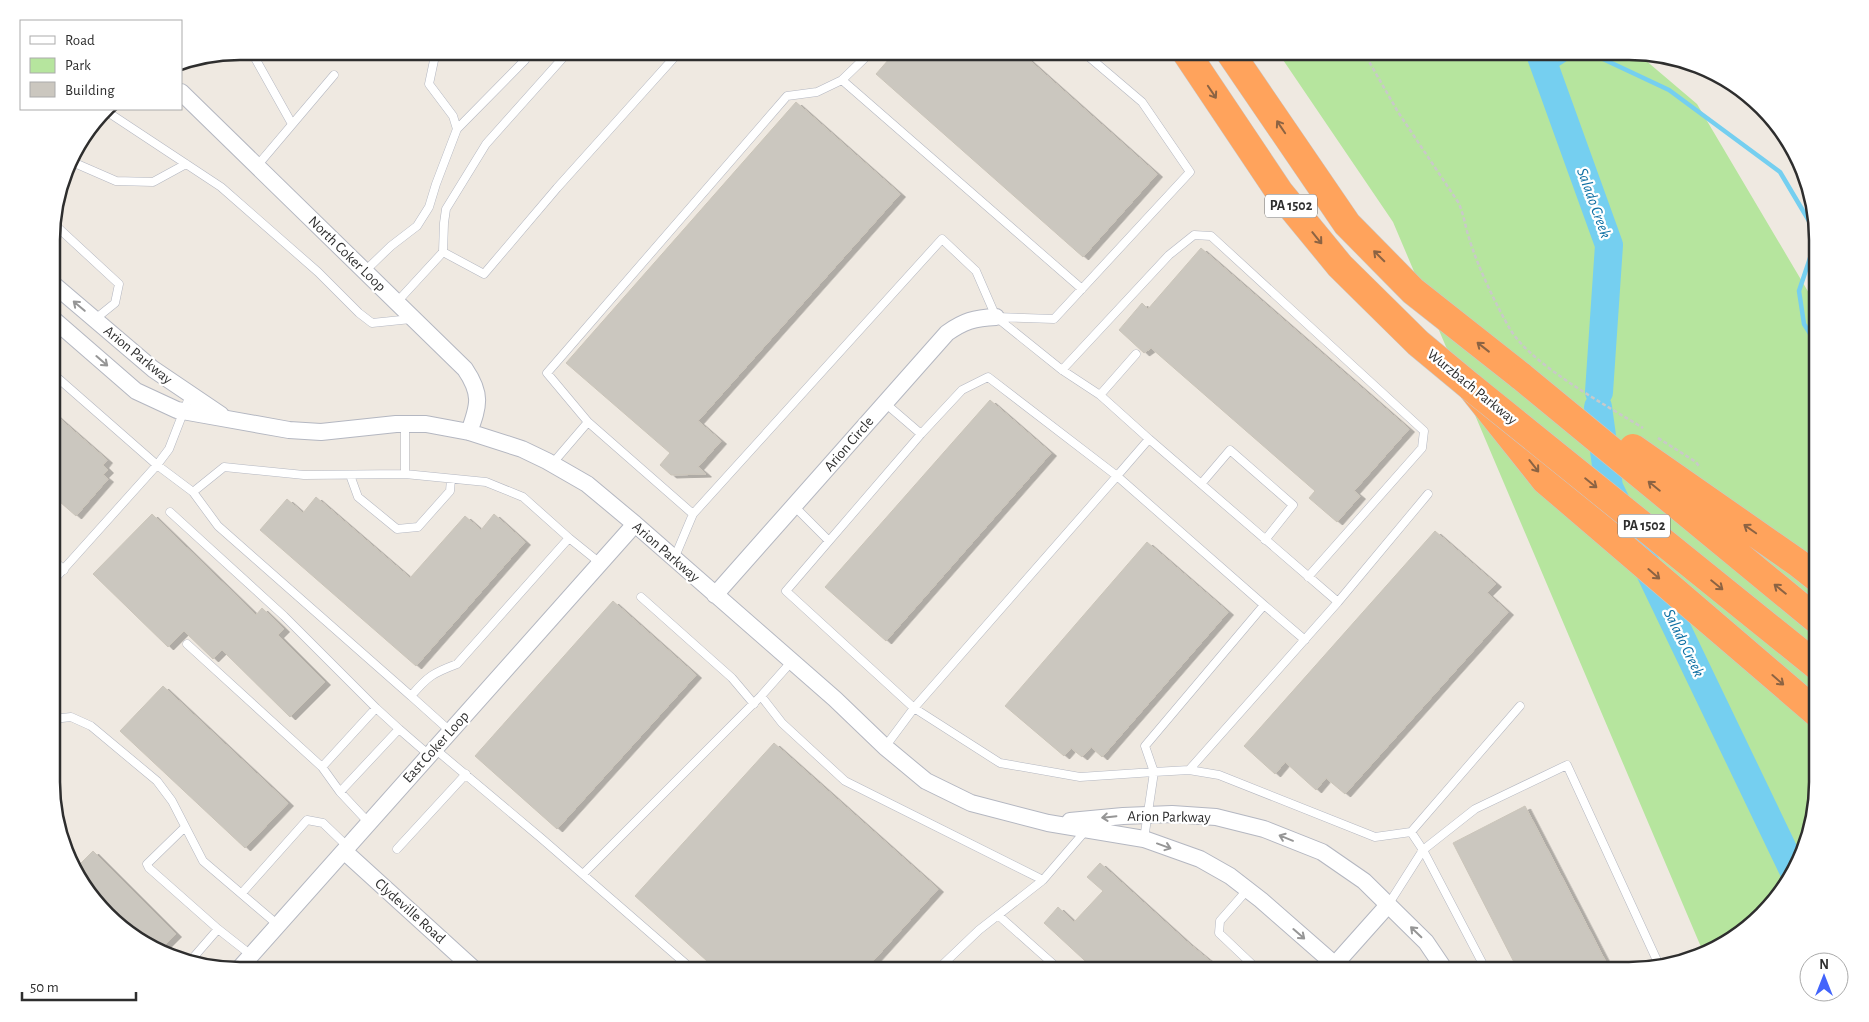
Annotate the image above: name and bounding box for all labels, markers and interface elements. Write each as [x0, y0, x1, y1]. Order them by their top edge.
legend [20, 20, 182, 110]
text: Road [65, 33, 95, 48]
text: Park [65, 58, 91, 73]
text: Building [65, 83, 115, 98]
one-way arrow [1207, 85, 1217, 99]
one-way arrow [1276, 120, 1286, 134]
water label: Salado Creek [1574, 166, 1614, 240]
road number: PA 1502 [1265, 195, 1317, 218]
street label: North Coker Loop [305, 213, 389, 295]
one-way arrow [1311, 231, 1322, 244]
one-way arrow [1373, 250, 1385, 263]
one-way arrow [72, 301, 85, 312]
street label: Arion Parkway [101, 323, 176, 387]
one-way arrow [1477, 342, 1490, 353]
street label: Wurzbach Parkway [1424, 346, 1520, 428]
one-way arrow [95, 356, 108, 367]
street label: Arion Circle [821, 414, 877, 474]
one-way arrow [1528, 459, 1539, 472]
one-way arrow [1584, 478, 1597, 489]
one-way arrow [1648, 481, 1661, 492]
road number: PA 1502 [1618, 514, 1670, 538]
street label: Arion Parkway [630, 519, 703, 585]
one-way arrow [1743, 524, 1757, 534]
one-way arrow [1648, 569, 1661, 580]
one-way arrow [1710, 580, 1723, 591]
one-way arrow [1773, 583, 1786, 595]
water label: Salado Creek [1661, 607, 1707, 679]
one-way arrow [1771, 674, 1784, 686]
street label: East Coker Loop [400, 708, 472, 786]
street label: Arion Parkway [1127, 809, 1211, 825]
one-way arrow [1101, 812, 1117, 822]
one-way arrow [1279, 832, 1294, 842]
one-way arrow [1156, 842, 1172, 851]
street label: Clydeville Road [372, 876, 448, 946]
one-way arrow [1409, 926, 1422, 938]
one-way arrow [1293, 928, 1306, 939]
north arrow [1799, 952, 1849, 1002]
text: N [1819, 958, 1829, 972]
scale bar [22, 970, 136, 1002]
text: 50 m [30, 980, 59, 995]

